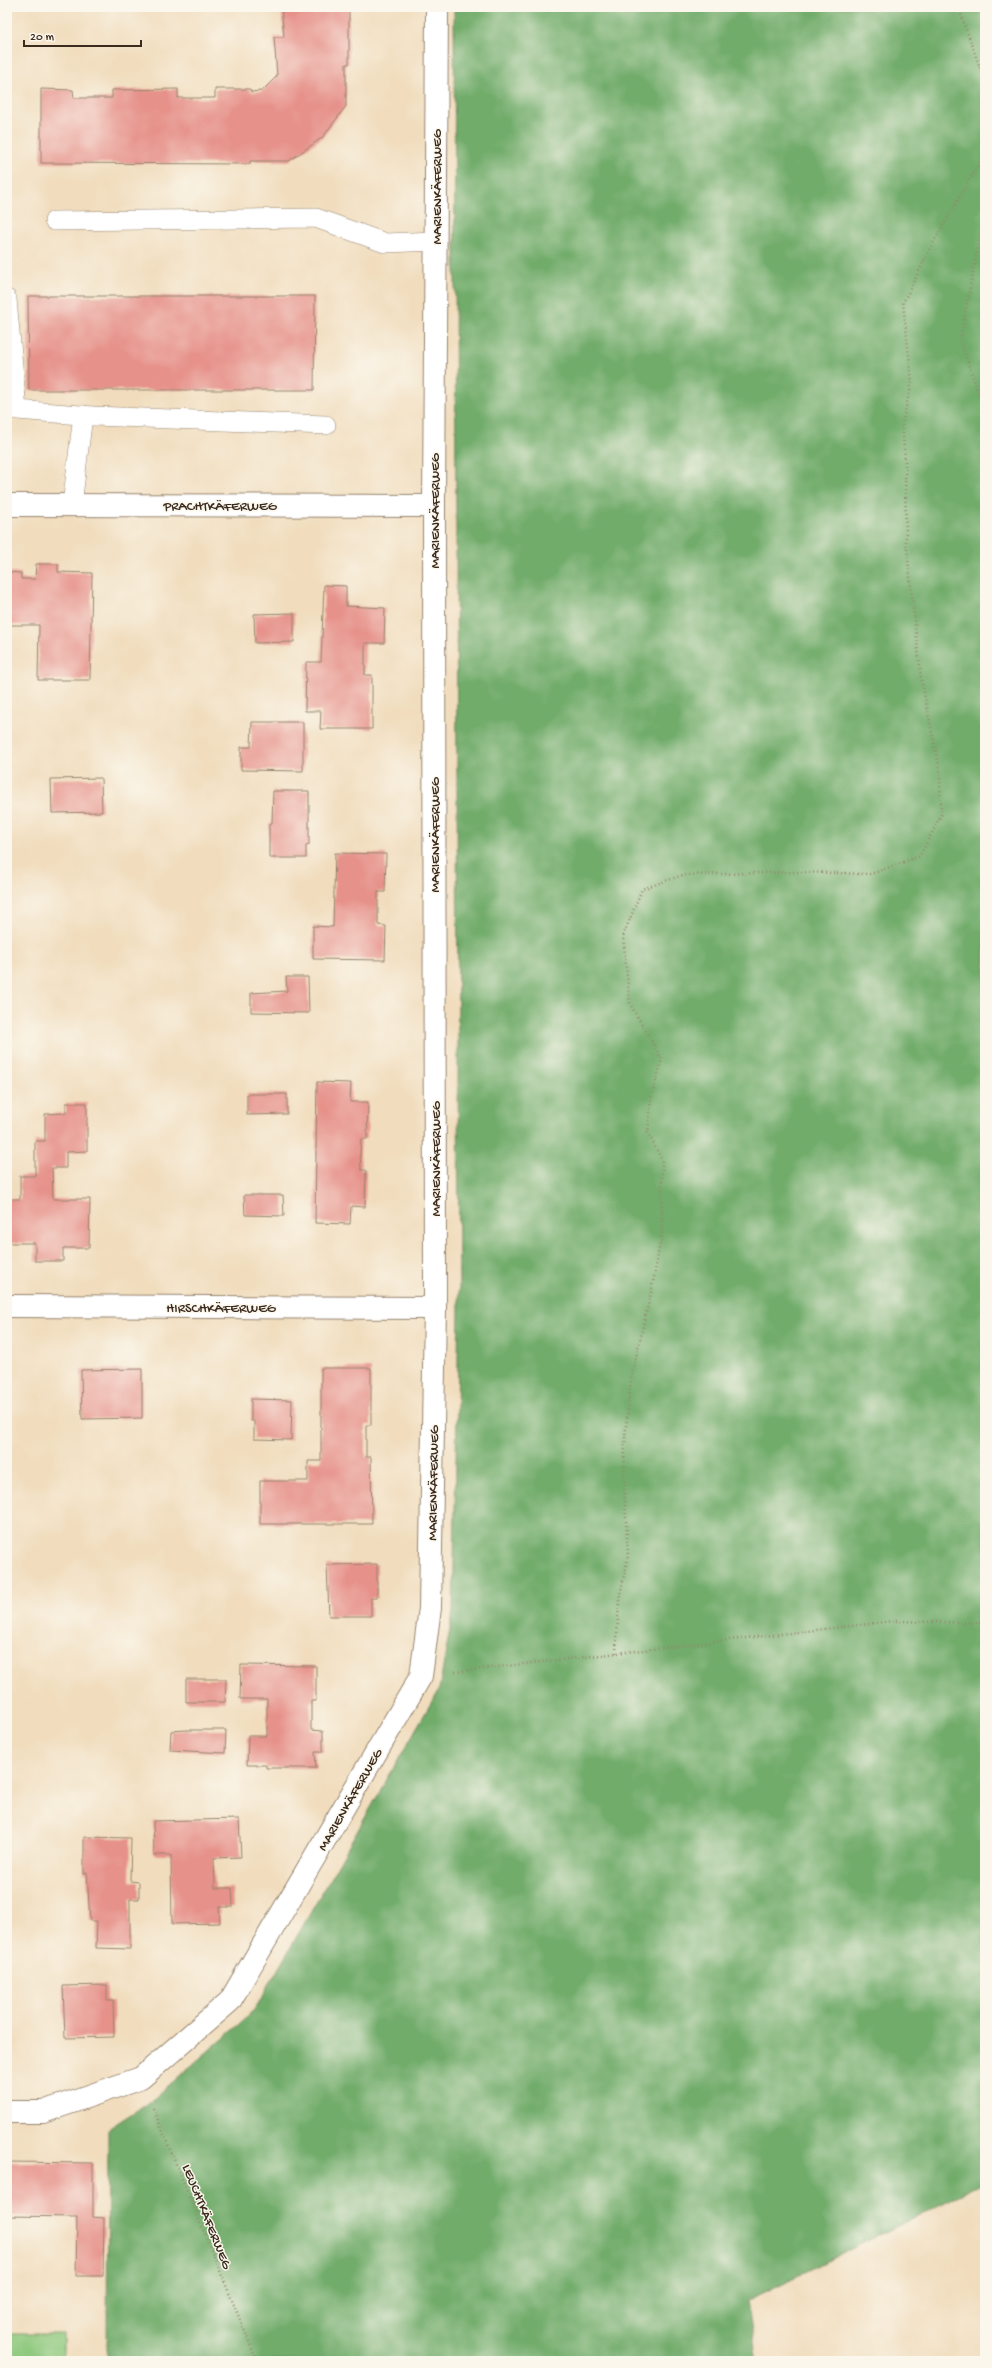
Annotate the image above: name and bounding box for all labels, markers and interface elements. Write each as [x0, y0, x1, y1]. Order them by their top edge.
scale bar [24, 22, 141, 48]
text: 20 m [30, 31, 55, 45]
street label: MARIENKÄFERWEG [430, 128, 447, 245]
street label: MARIENKÄFERWEG [428, 452, 445, 569]
street label: PRACHTKÄFERWEG [163, 499, 278, 516]
street label: MARIENKÄFERWEG [428, 776, 445, 893]
street label: MARIENKÄFERWEG [429, 1100, 446, 1217]
street label: HIRSCHKÄFERWEG [166, 1301, 277, 1318]
street label: MARIENKÄFERWEG [425, 1424, 444, 1541]
street label: MARIENKÄFERWEG [315, 1745, 388, 1854]
street label: LEUCHTKÄFERWEG [177, 2162, 235, 2273]

